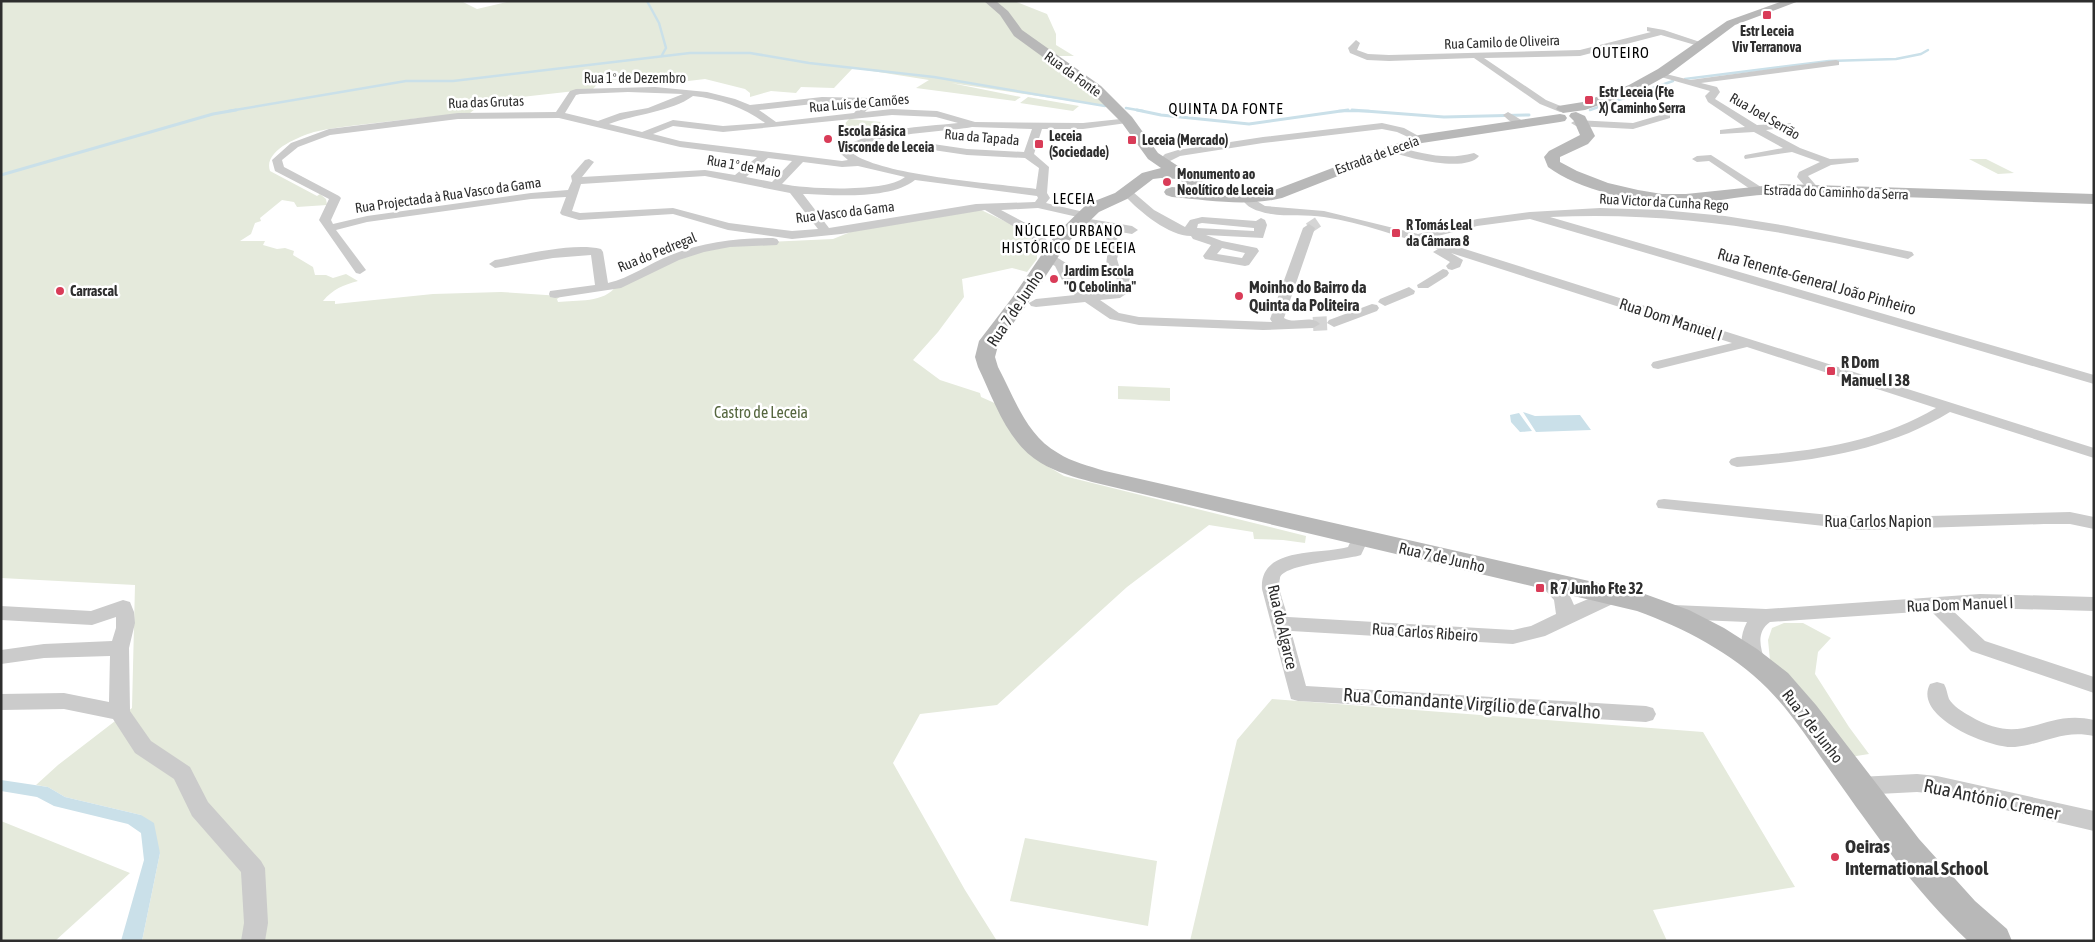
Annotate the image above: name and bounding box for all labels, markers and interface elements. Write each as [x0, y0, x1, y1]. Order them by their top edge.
marker: Estr Leceia Viv Terranova [1761, 9, 1773, 21]
place label: Estr Leceia Viv Terranova [1731, 23, 1802, 55]
street label: Rua Camilo de Oliveira [1444, 32, 1560, 52]
district label: OUTEIRO [1592, 44, 1650, 61]
street label: Rua da Fonte [1042, 48, 1104, 100]
street label: Rua 1º de Dezembro [584, 70, 686, 86]
place label: Estr Leceia (Fte X) Caminho Serra [1598, 84, 1686, 116]
street label: Rua Joel Serrão [1727, 89, 1803, 143]
street label: Rua Luís de Camões [808, 91, 910, 115]
street label: Rua das Grutas [448, 93, 524, 111]
marker: Estr Leceia (Fte X) Caminho Serra [1583, 94, 1595, 106]
district label: QUINTA DA FONTE [1168, 100, 1284, 117]
place label: Escola Básica Visconde de Leceia [837, 123, 935, 155]
street label: Rua da Tapada [944, 126, 1020, 148]
place label: Leceia (Sociedade) [1049, 128, 1109, 160]
place label: Leceia (Mercado) [1142, 132, 1228, 148]
street label: Estrada de Leceia [1333, 132, 1421, 178]
marker: Escola Básica Visconde de Leceia [822, 133, 834, 145]
marker: Leceia (Mercado) [1126, 134, 1138, 146]
marker: Leceia (Sociedade) [1033, 138, 1045, 150]
street label: Rua 1º de Maio [706, 152, 782, 180]
place label: Monumento ao Neolítico de Leceia [1177, 166, 1274, 198]
street label: Rua Projectada à Rua Vasco da Gama [354, 174, 542, 216]
marker: Monumento ao Neolítico de Leceia [1161, 176, 1173, 188]
street label: Estrada do Caminho da Serra [1763, 181, 1909, 203]
district label: LECEIA [1053, 190, 1095, 207]
street label: Rua Victor da Cunha Rego [1599, 191, 1729, 213]
street label: Rua Vasco da Gama [795, 198, 895, 226]
place label: R Tomás Leal da Câmara 8 [1406, 217, 1473, 249]
district label: NÚCLEO URBANO HISTÓRICO DE LECEIA [1002, 222, 1136, 256]
marker: R Tomás Leal da Câmara 8 [1390, 227, 1402, 239]
street label: Rua do Pedregal [615, 229, 699, 275]
street label: Rua Tenente-General João Pinheiro [1716, 244, 1918, 318]
place label: Jardim Escola "O Cebolinha" [1063, 263, 1137, 295]
street label: Rua 7 de Junho [983, 266, 1047, 350]
marker: Jardim Escola "O Cebolinha" [1048, 273, 1060, 285]
place label: Moinho do Bairro da Quinta da Politeira [1249, 278, 1366, 314]
place label: Carrascal [70, 283, 118, 299]
marker: Carrascal [54, 285, 66, 297]
marker: Moinho do Bairro da Quinta da Politeira [1233, 290, 1245, 302]
street label: Rua Dom Manuel I [1617, 294, 1725, 344]
place label: R Dom Manuel I 38 [1841, 353, 1910, 389]
marker: R Dom Manuel I 38 [1825, 365, 1837, 377]
park label: Castro de Leceia [714, 403, 808, 421]
street label: Rua Carlos Napion [1824, 512, 1932, 531]
street label: Rua 7 de Junho [1397, 538, 1487, 576]
place label: R 7 Junho Fte 32 [1550, 579, 1643, 597]
marker: R 7 Junho Fte 32 [1534, 582, 1546, 594]
street label: Rua do Algarce [1264, 583, 1301, 671]
street label: Rua Dom Manuel I [1906, 593, 2014, 615]
street label: Rua Carlos Ribeiro [1371, 619, 1479, 645]
street label: Rua Comandante Virgílio de Carvalho [1343, 683, 1602, 723]
street label: Rua 7 de Junho [1779, 686, 1847, 766]
street label: Rua António Cremer [1922, 774, 2062, 824]
place label: Oeiras International School [1845, 835, 1989, 879]
marker: Oeiras International School [1829, 851, 1841, 863]

